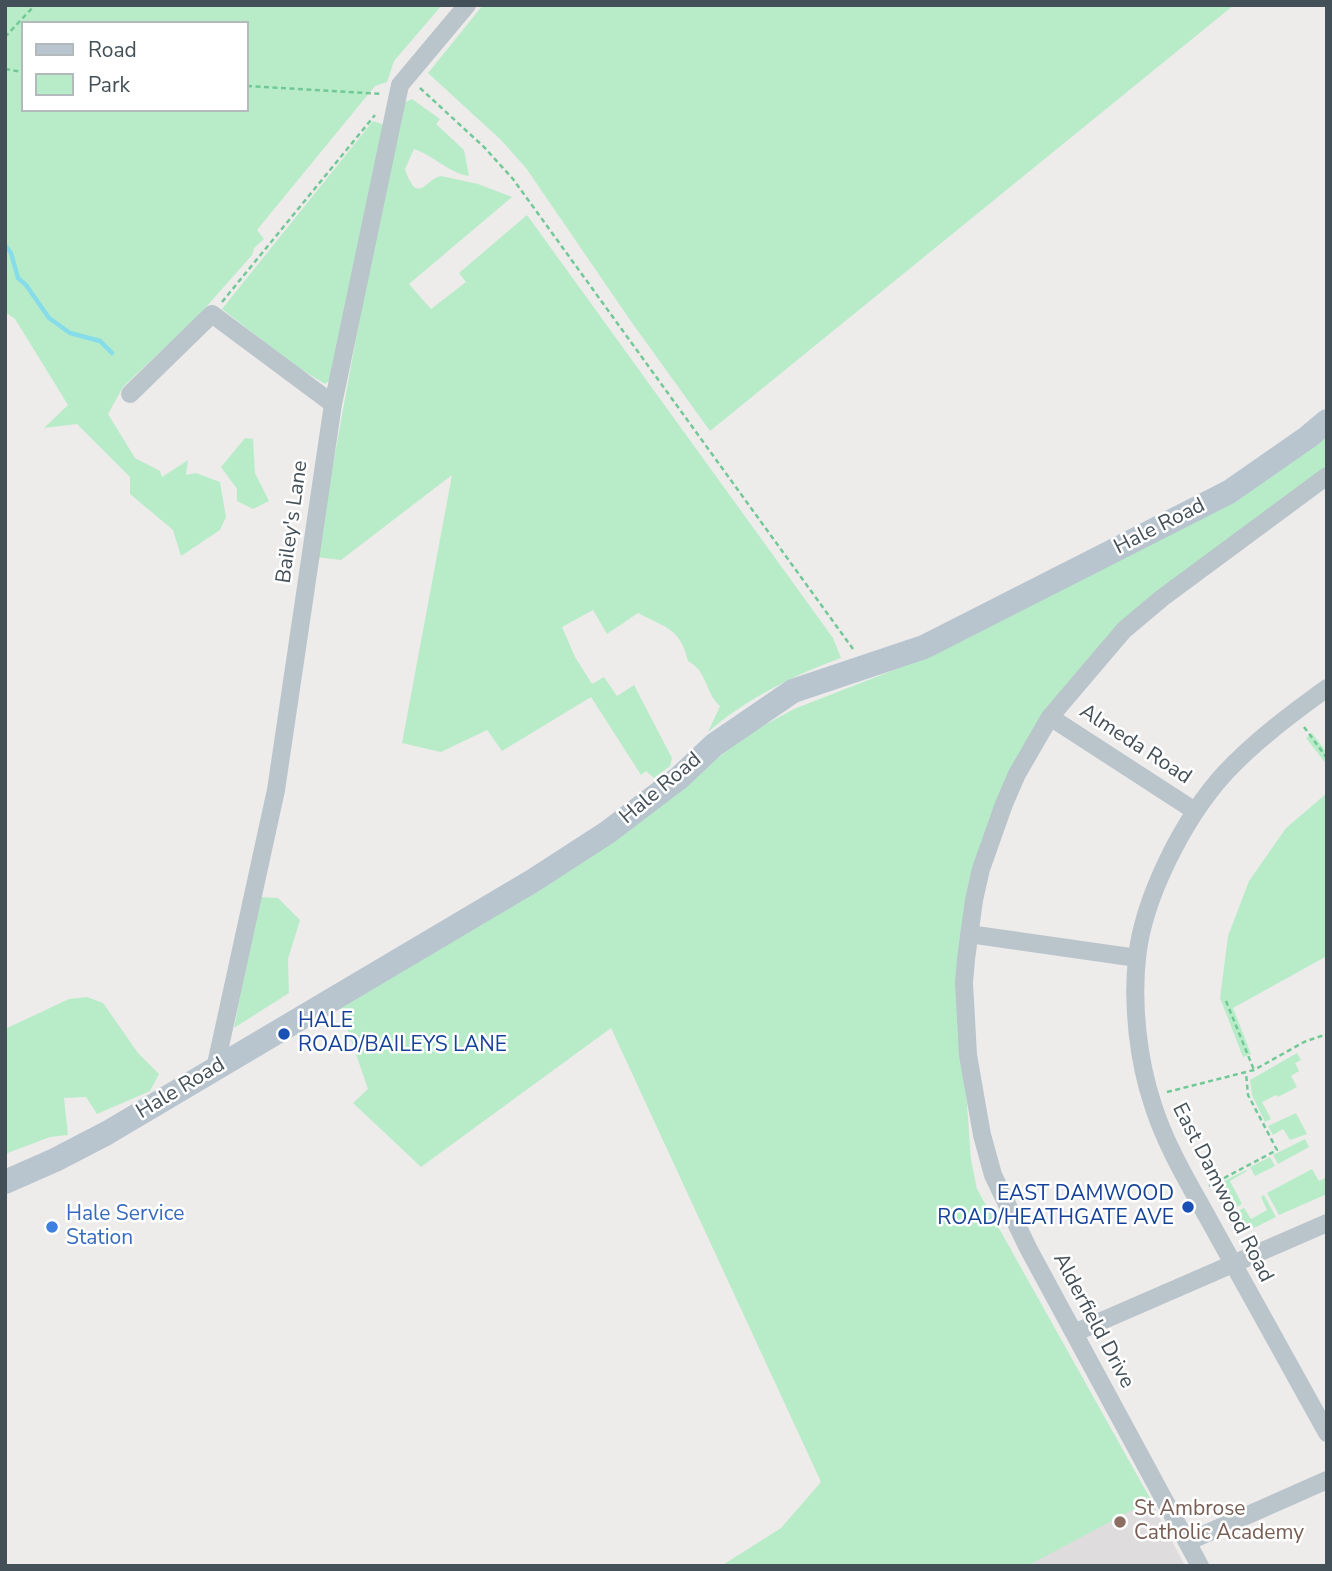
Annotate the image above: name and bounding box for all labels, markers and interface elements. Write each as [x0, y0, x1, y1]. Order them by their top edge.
legend [21, 21, 248, 112]
text: Road [88, 36, 137, 64]
text: Park [88, 71, 130, 99]
street label: Bailey's Lane [272, 459, 314, 585]
street label: Hale Road [1110, 493, 1210, 561]
street label: Almeda Road [1074, 699, 1196, 791]
street label: Hale Road [615, 748, 707, 830]
place label: HALE ROAD/BAILEYS LANE [298, 1009, 507, 1059]
marker: HALE ROAD/BAILEYS LANE [276, 1026, 292, 1042]
street label: Hale Road [132, 1053, 230, 1125]
street label: East Damwood Road [1166, 1099, 1278, 1287]
place label: EAST DAMWOOD ROAD/HEATHGATE AVE [937, 1182, 1174, 1232]
marker: EAST DAMWOOD ROAD/HEATHGATE AVE [1180, 1199, 1196, 1215]
place label: Hale Service Station [66, 1202, 184, 1252]
marker: Hale Service Station [44, 1219, 60, 1235]
street label: Alderfield Drive [1047, 1249, 1139, 1393]
place label: St Ambrose Catholic Academy [1134, 1497, 1304, 1547]
marker: St Ambrose Catholic Academy [1112, 1514, 1128, 1530]

